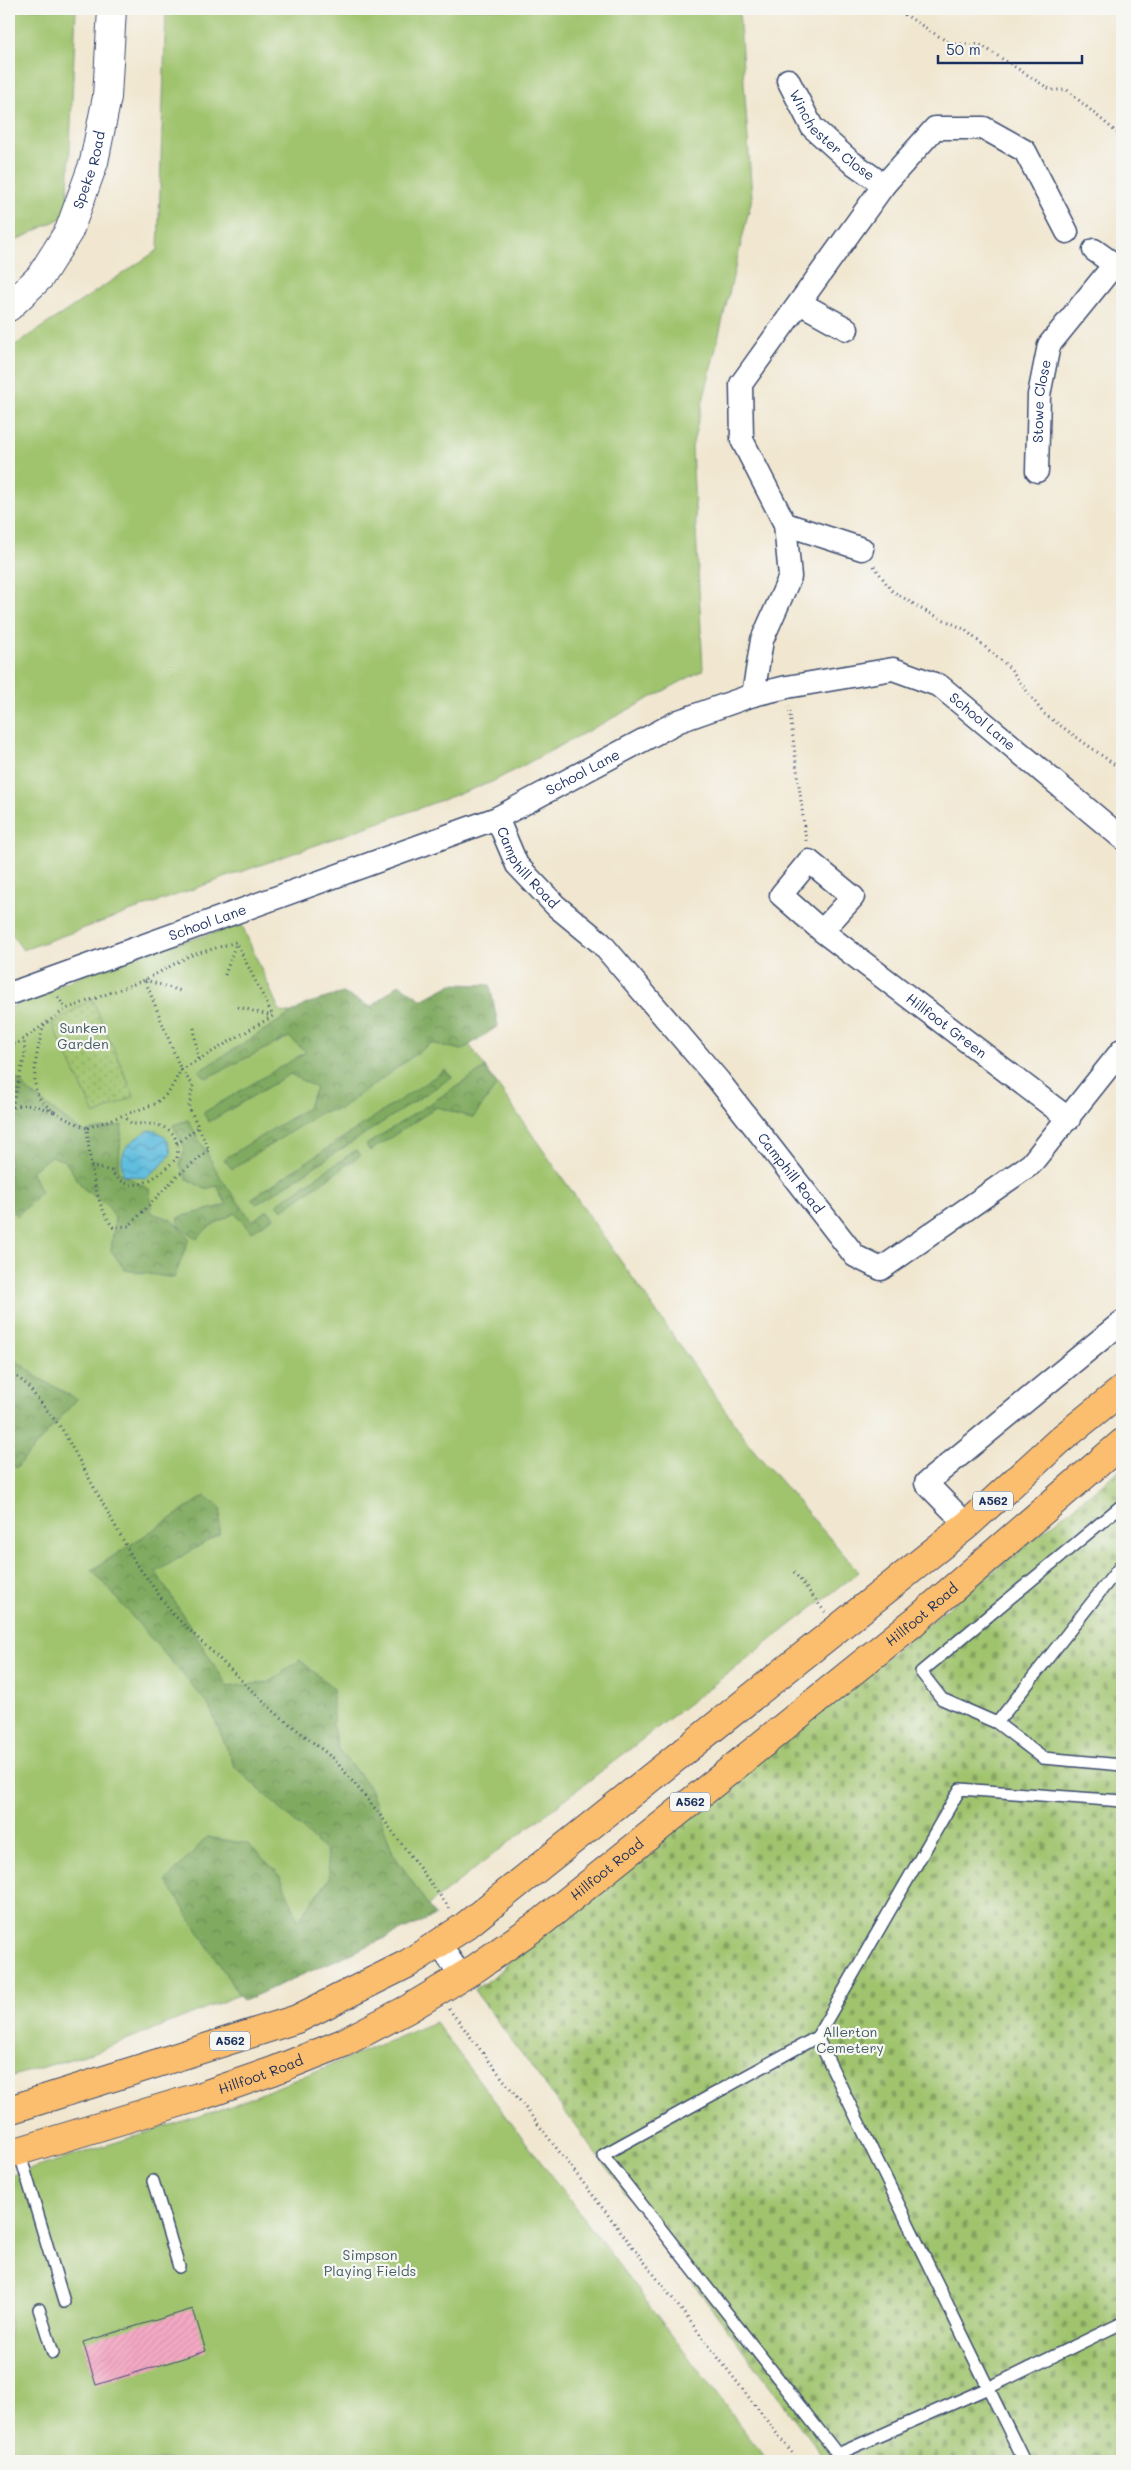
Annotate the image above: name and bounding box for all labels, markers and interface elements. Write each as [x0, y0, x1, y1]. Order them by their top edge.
scale bar [938, 32, 1082, 64]
text: 50 m [946, 39, 981, 59]
street label: Winchester Close [786, 86, 879, 185]
street label: Speke Road [68, 129, 109, 211]
street label: Stowe Close [1028, 358, 1055, 443]
street label: School Lane [945, 688, 1020, 754]
street label: School Lane [542, 744, 623, 799]
street label: Camphill Road [493, 824, 563, 912]
street label: School Lane [166, 899, 249, 945]
street label: Hillfoot Green [903, 989, 991, 1062]
park label: Sunken Garden [57, 1018, 109, 1053]
street label: Camphill Road [754, 1128, 828, 1217]
road number: A562 [973, 1492, 1013, 1510]
street label: Hillfoot Road [881, 1578, 962, 1650]
road number: A562 [670, 1792, 710, 1811]
street label: Hillfoot Road [566, 1834, 647, 1904]
park label: Allerton Cemetery [816, 2022, 884, 2057]
road number: A562 [210, 2032, 250, 2050]
street label: Hillfoot Road [216, 2050, 306, 2098]
park label: Simpson Playing Fields [324, 2245, 416, 2280]

